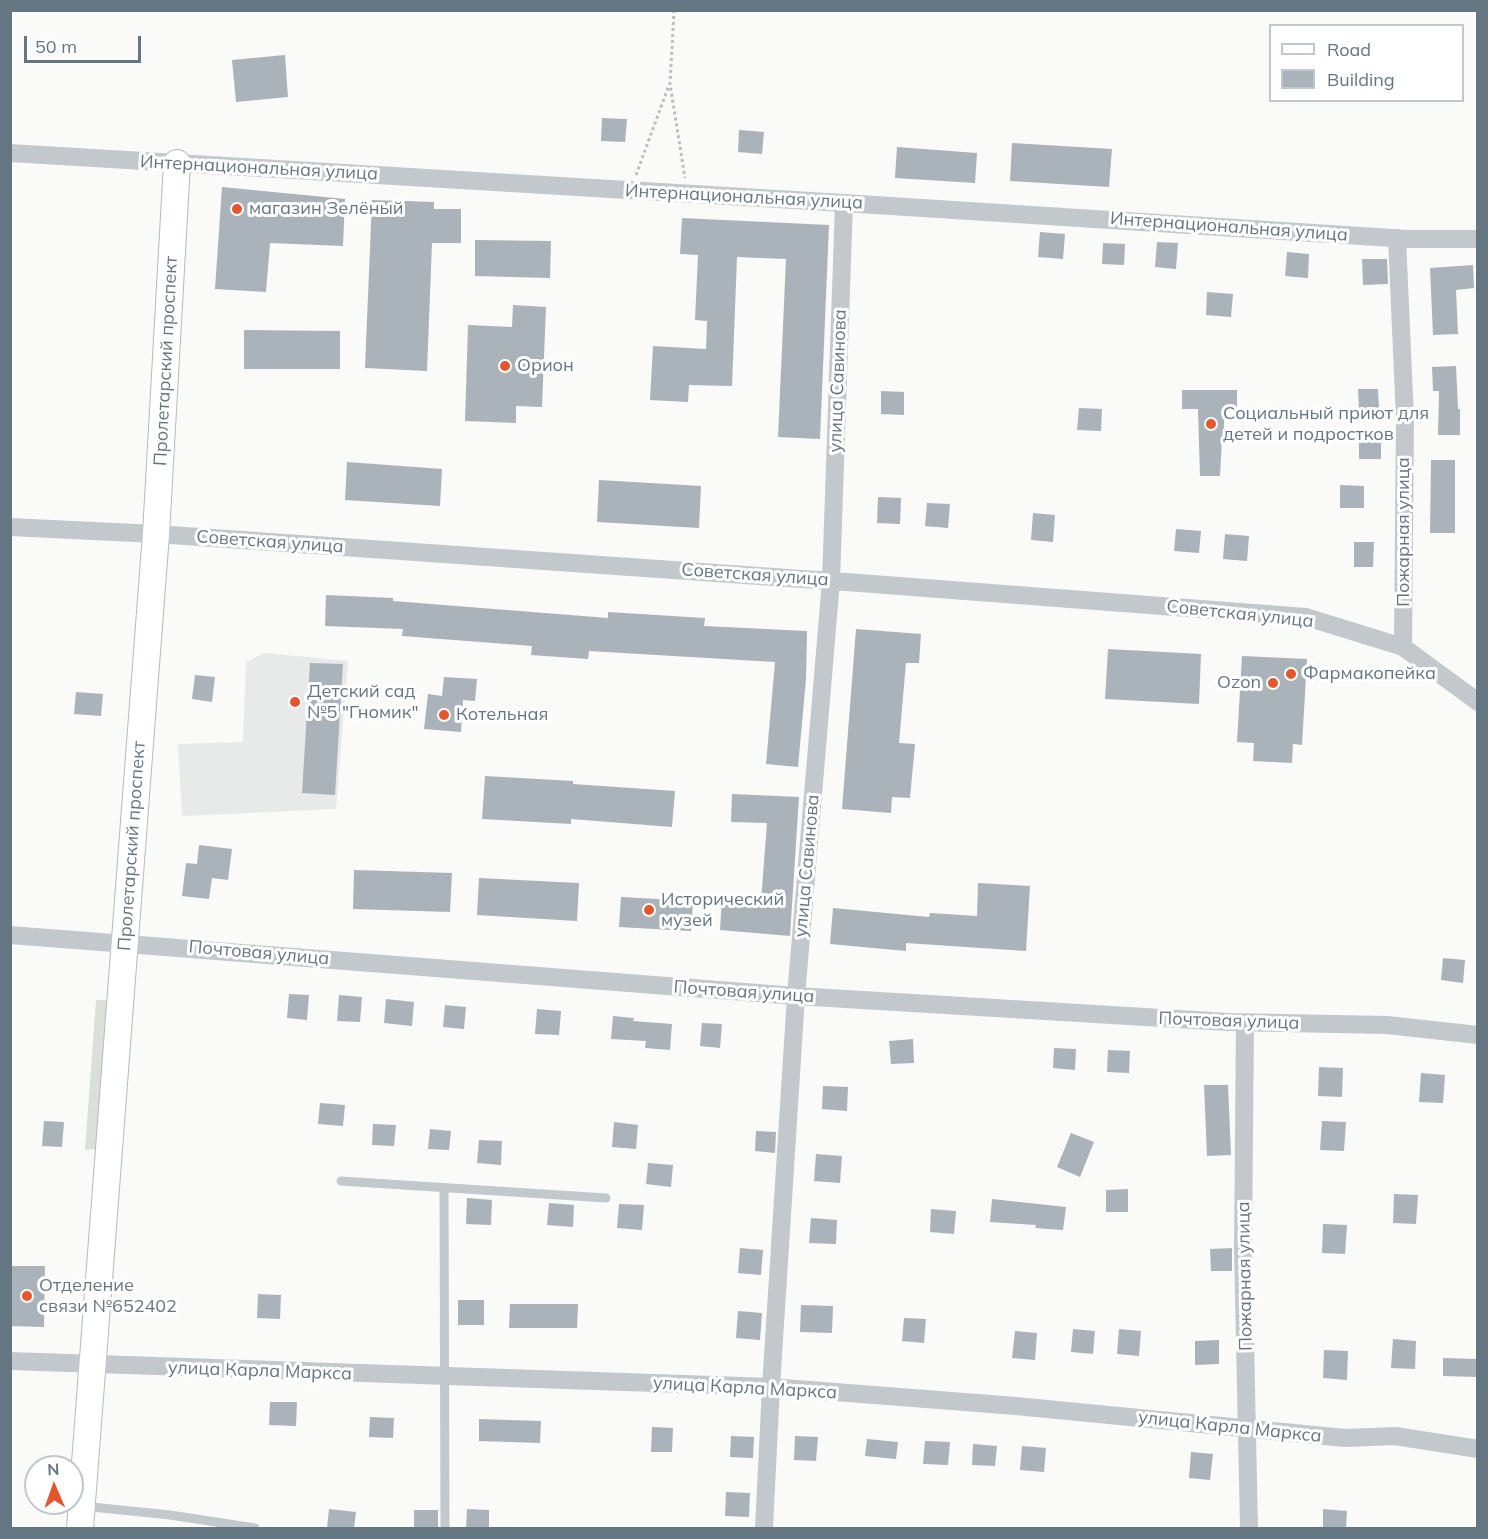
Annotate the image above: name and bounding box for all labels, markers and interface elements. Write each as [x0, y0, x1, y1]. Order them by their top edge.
scale bar [27, 24, 144, 62]
legend [1269, 24, 1464, 102]
text: 50 m [35, 35, 77, 58]
text: Road [1327, 38, 1371, 61]
text: Building [1327, 68, 1395, 91]
street label: Интернациональная улица [139, 151, 379, 185]
street label: Интернациональная улица [624, 180, 864, 214]
place label: магазин Зелёный [249, 198, 404, 220]
marker: магазин Зелёный [230, 202, 244, 216]
street label: Интернациональная улица [1109, 208, 1349, 246]
street label: Пролетарский проспект [150, 255, 182, 467]
street label: улица Савинова [825, 309, 851, 453]
place label: Орион [517, 355, 574, 377]
marker: Орион [498, 359, 512, 373]
place label: Социальный приют для детей и подростков [1223, 403, 1429, 446]
marker: Социальный приют для детей и подростков [1204, 417, 1218, 431]
street label: Пожарная улица [1393, 457, 1415, 607]
street label: Советская улица [196, 526, 344, 558]
street label: Советская улица [681, 559, 829, 591]
street label: Советская улица [1166, 596, 1314, 632]
place label: Фармакопейка [1303, 663, 1436, 685]
marker: Фармакопейка [1284, 667, 1298, 681]
place label: Ozon [1217, 672, 1261, 694]
marker: Ozon [1266, 676, 1280, 690]
place label: Детский сад №5 "Гномик" [307, 681, 418, 724]
marker: Детский сад №5 "Гномик" [288, 695, 302, 709]
place label: Котельная [456, 704, 548, 726]
marker: Котельная [437, 708, 451, 722]
street label: Пролетарский проспект [114, 740, 150, 952]
street label: улица Савинова [790, 794, 824, 938]
place label: Исторический музей [661, 889, 784, 932]
marker: Исторический музей [642, 903, 656, 917]
street label: Почтовая улица [188, 936, 330, 970]
street label: Почтовая улица [673, 976, 815, 1008]
street label: Почтовая улица [1158, 1008, 1300, 1034]
street label: Пожарная улица [1233, 1201, 1257, 1351]
place label: Отделение связи №652402 [39, 1275, 177, 1318]
marker: Отделение связи №652402 [20, 1289, 34, 1303]
street label: улица Карла Маркса [168, 1357, 352, 1385]
street label: улица Карла Маркса [652, 1372, 838, 1404]
street label: улица Карла Маркса [1137, 1407, 1323, 1447]
north arrow [24, 1455, 84, 1515]
text: N [47, 1459, 60, 1479]

